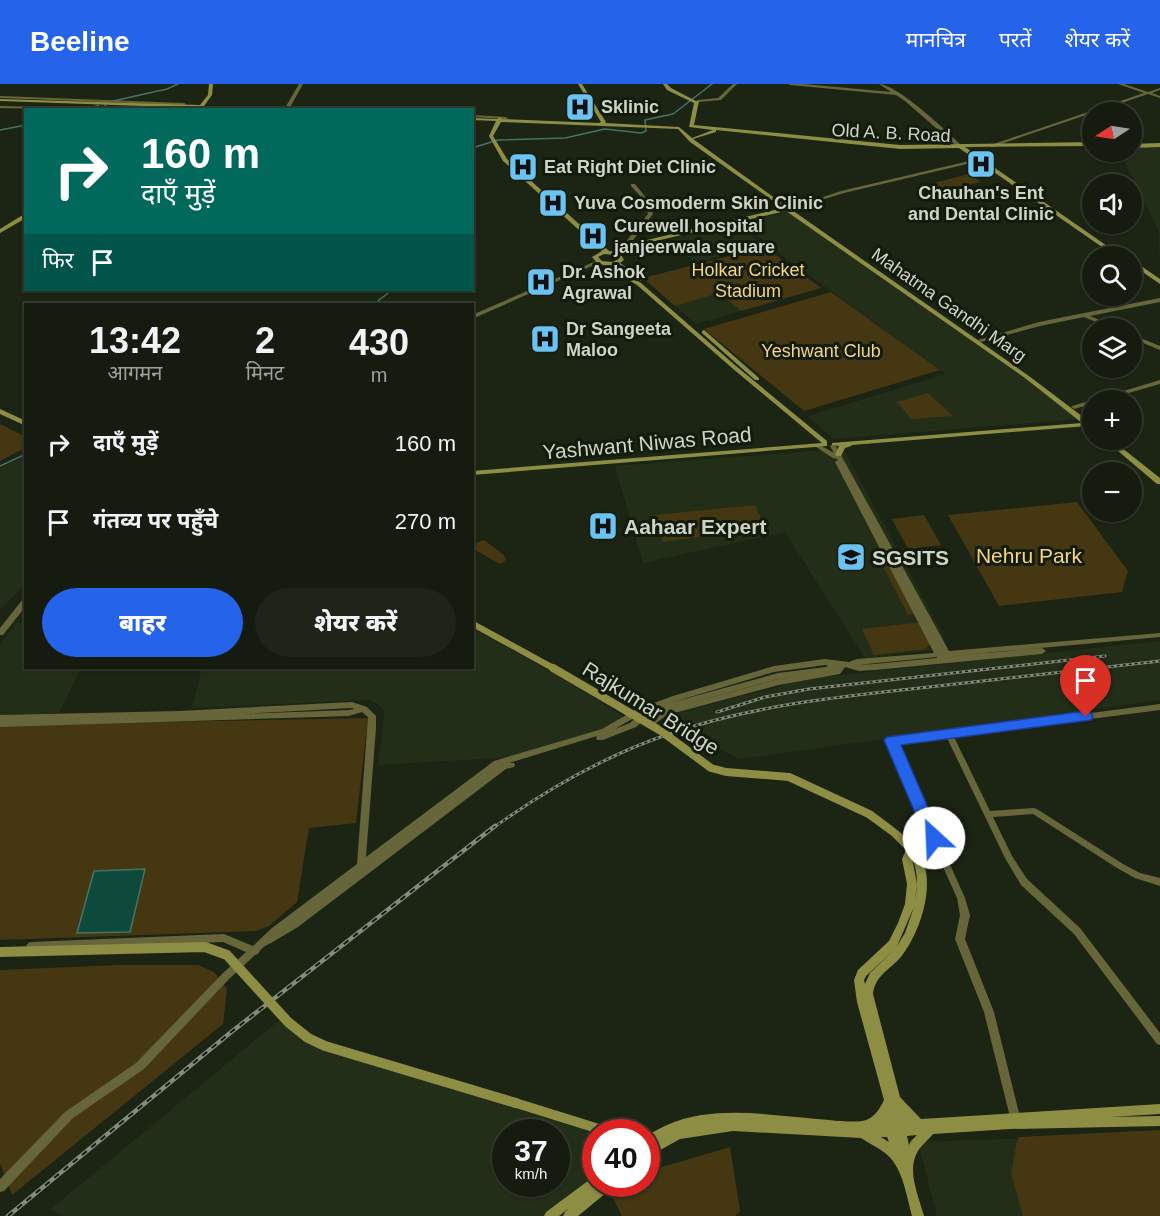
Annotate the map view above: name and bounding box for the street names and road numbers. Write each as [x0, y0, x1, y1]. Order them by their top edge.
street label: Old A. B. Road [831, 120, 951, 146]
street label: Mahatma Gandhi Marg [868, 244, 1030, 366]
street label: Yashwant Niwas Road [542, 422, 752, 464]
street label: Rajkumar Bridge [579, 657, 723, 759]

